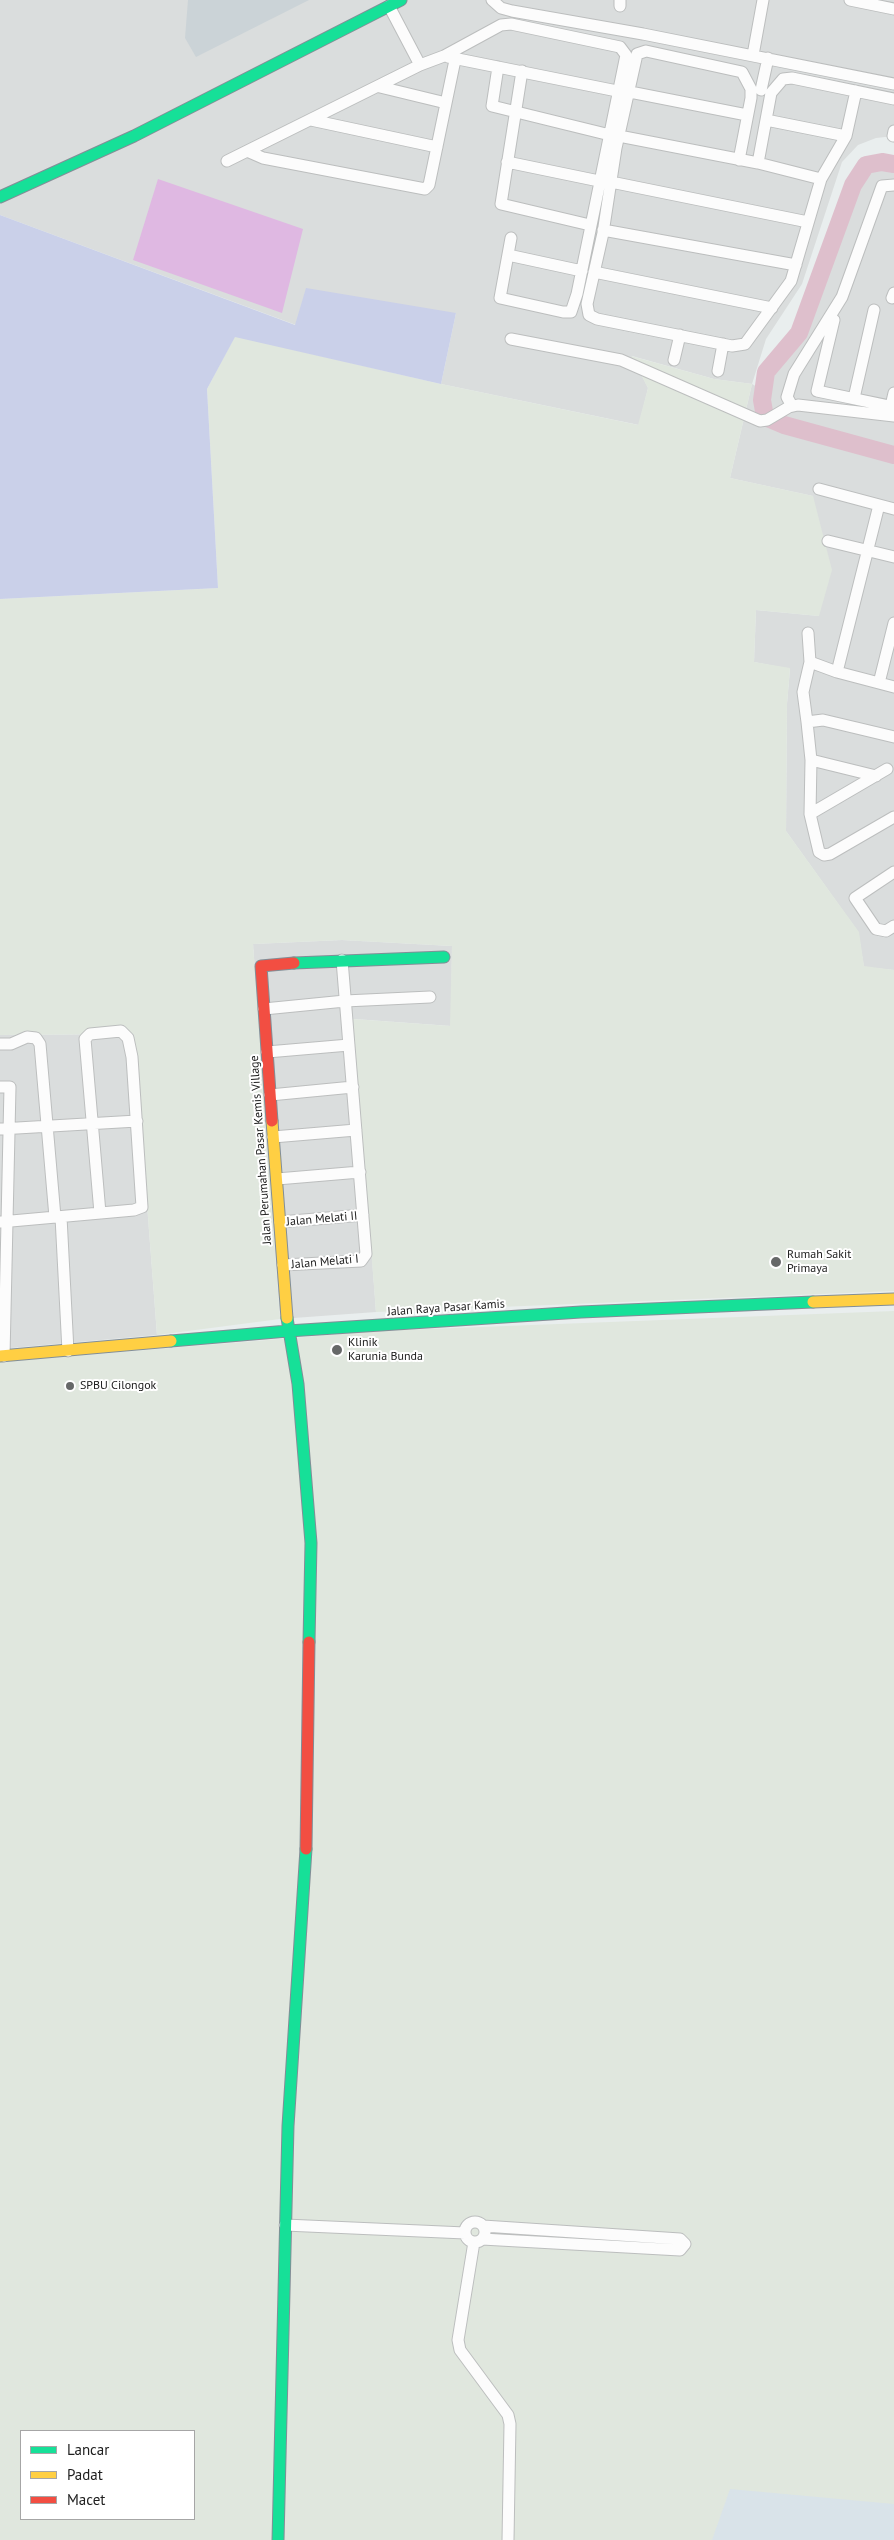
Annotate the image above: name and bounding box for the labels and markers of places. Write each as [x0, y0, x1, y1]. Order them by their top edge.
place label: Rumah Sakit Primaya [787, 1248, 851, 1276]
marker: Rumah Sakit Primaya [769, 1255, 783, 1269]
place label: Klinik Karunia Bunda [348, 1336, 423, 1364]
marker: Klinik Karunia Bunda [330, 1343, 344, 1357]
place label: SPBU Cilongok [80, 1379, 156, 1393]
marker: SPBU Cilongok [64, 1380, 76, 1392]

